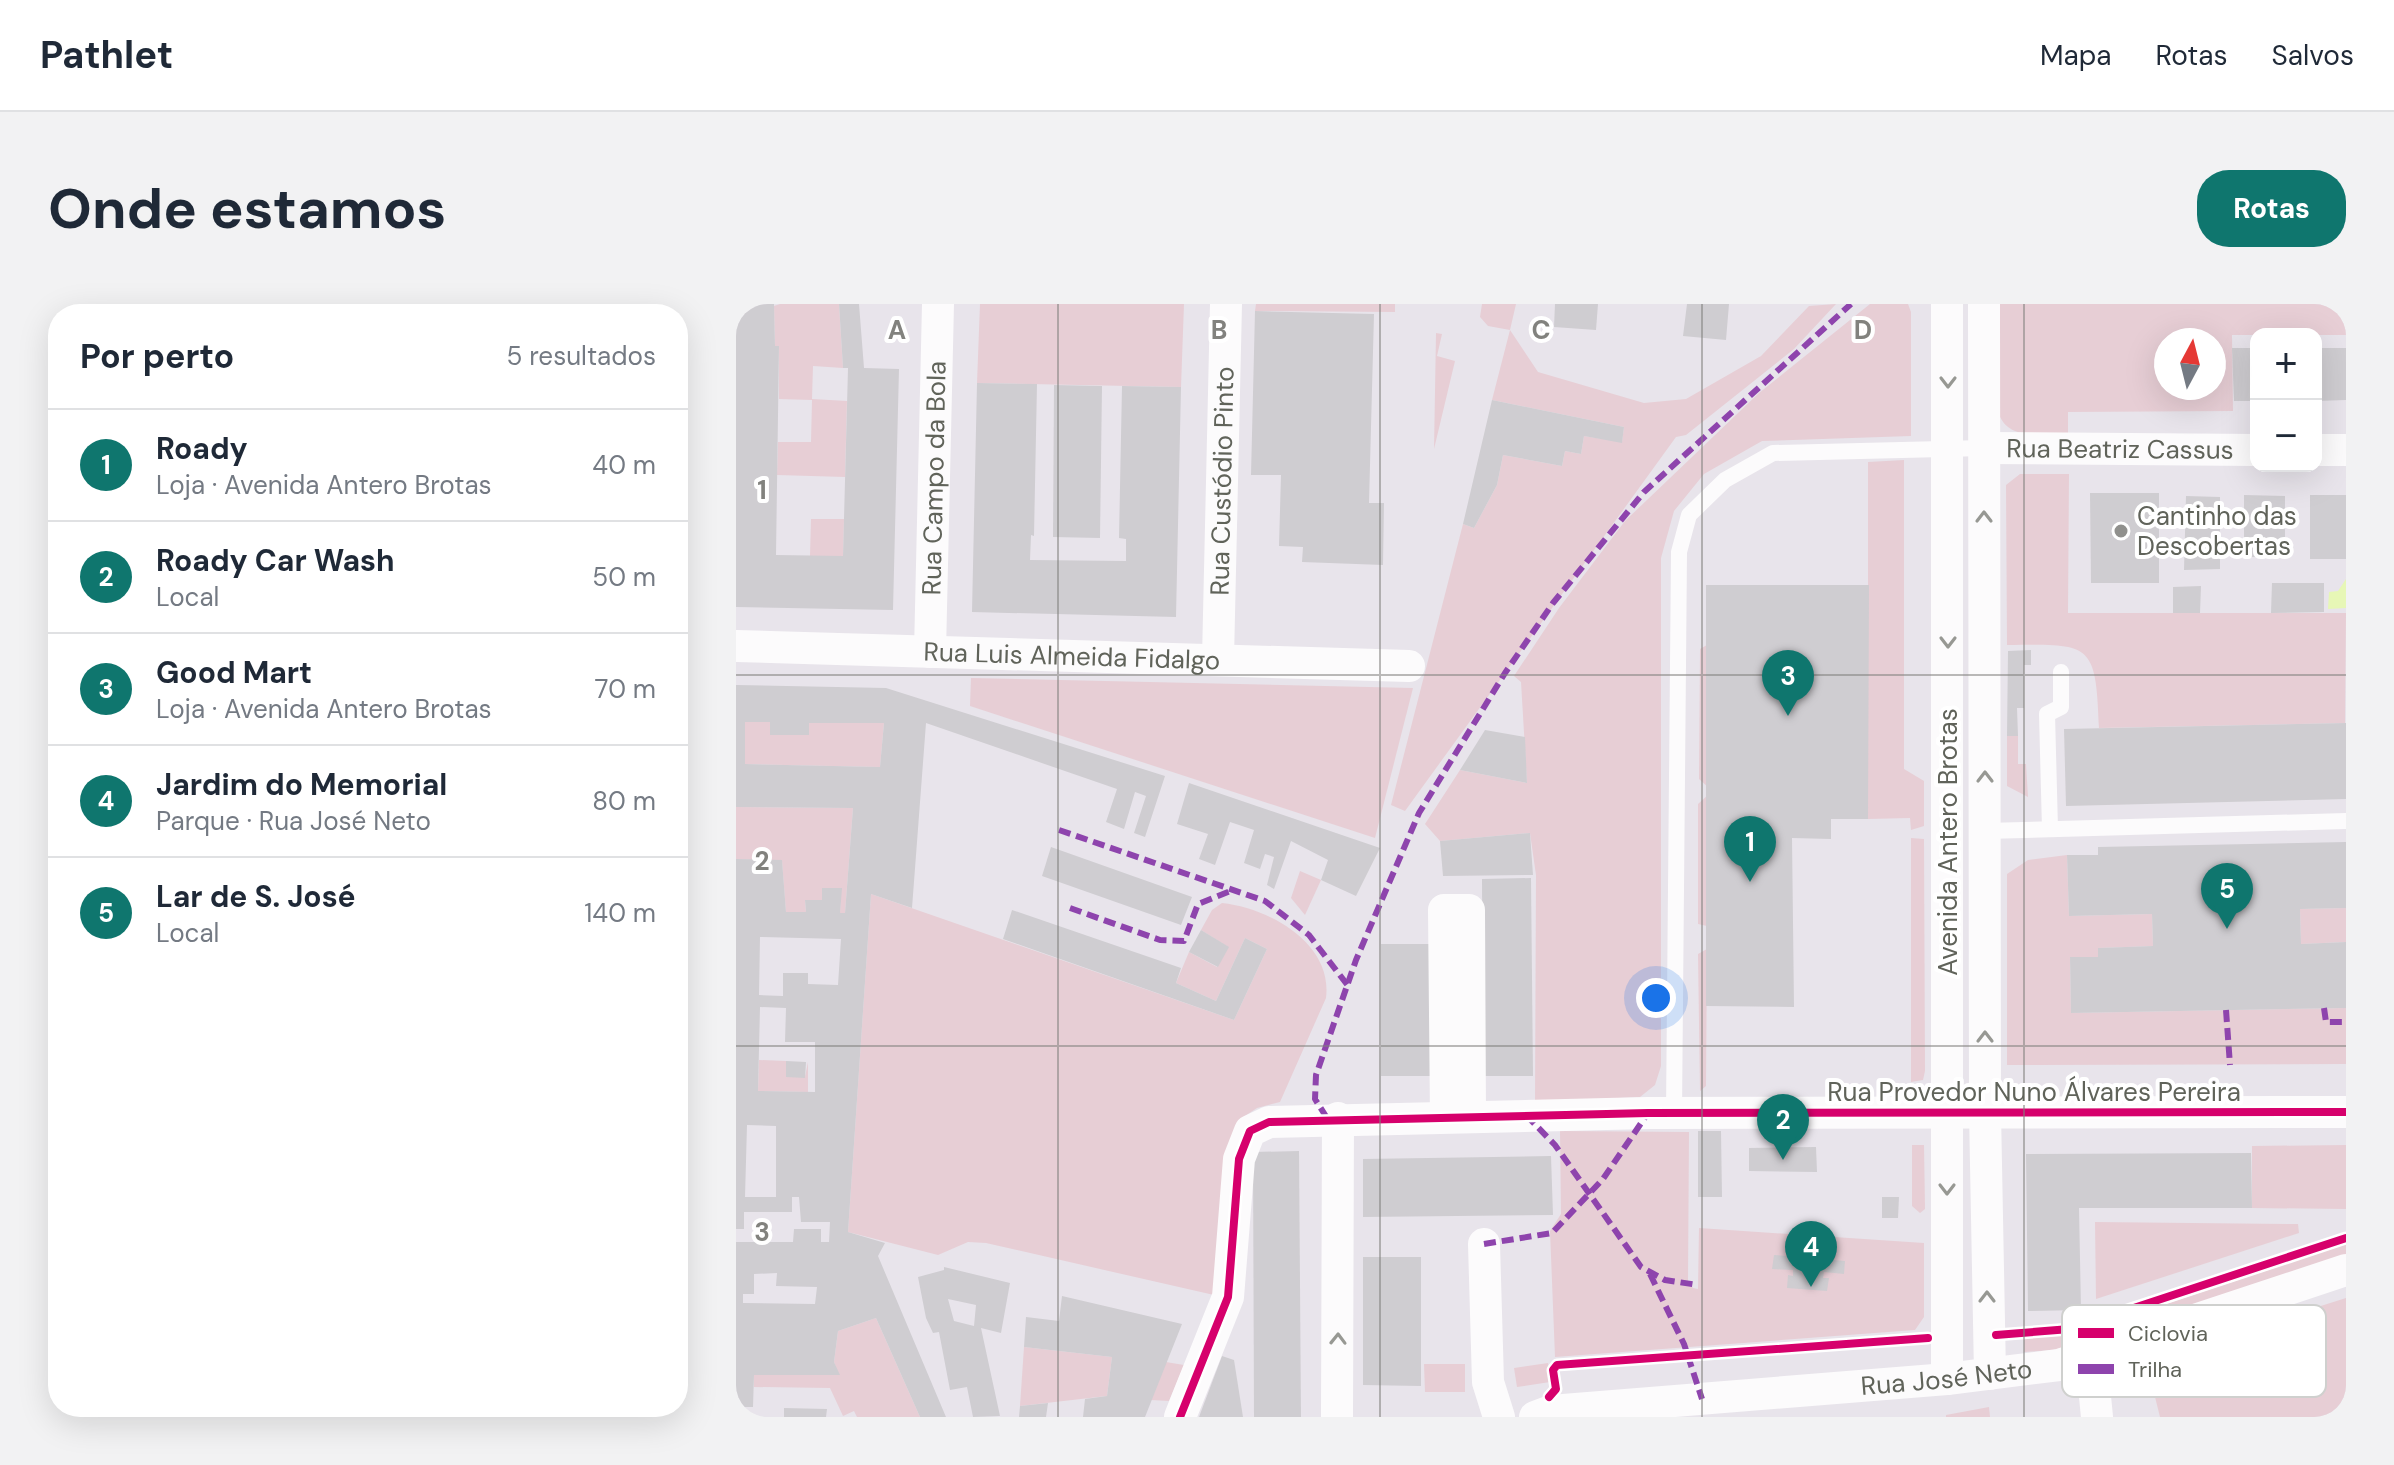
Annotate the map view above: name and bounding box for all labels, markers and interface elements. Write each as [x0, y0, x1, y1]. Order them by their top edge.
text: Pathlet [40, 30, 173, 80]
text: Mapa [2040, 37, 2111, 74]
text: Rotas [2155, 37, 2228, 74]
text: Salvos [2272, 37, 2354, 74]
button: Rotas [2197, 170, 2346, 247]
text: Onde estamos [48, 172, 446, 245]
text: A [888, 313, 906, 347]
text: B [1211, 313, 1227, 347]
text: C [1531, 313, 1551, 347]
text: D [1854, 313, 1872, 347]
north arrow [2154, 328, 2226, 400]
map controls [2250, 328, 2322, 472]
button: + [2250, 328, 2322, 400]
text: Por perto [80, 334, 234, 379]
text: 5 resultados [506, 339, 656, 373]
street label: Rua Campo da Bola [914, 360, 954, 596]
street label: Rua Custódio Pinto [1202, 366, 1242, 596]
one-way arrow [1939, 376, 1956, 389]
button: − [2250, 400, 2322, 472]
text: Roady [156, 429, 248, 468]
street label: Rua Beatriz Cassus [2006, 431, 2234, 467]
text: 1 [101, 448, 111, 482]
text: 40 m [592, 448, 656, 482]
text: Loja · Avenida Antero Brotas [156, 468, 492, 502]
text: 1 [757, 473, 767, 507]
place label: Cantinho das Descobertas [2137, 499, 2297, 563]
one-way arrow [1975, 510, 1992, 523]
marker: Cantinho das Descobertas [2112, 522, 2130, 540]
text: Roady Car Wash [156, 541, 395, 580]
text: 2 [98, 560, 114, 594]
text: 50 m [592, 560, 656, 594]
text: Local [156, 580, 219, 614]
street label: Rua Luis Almeida Fidalgo [923, 635, 1221, 677]
one-way arrow [1939, 636, 1957, 649]
pin: 3 [1762, 650, 1814, 716]
text: Good Mart [156, 653, 312, 692]
text: 3 [98, 672, 114, 706]
text: 70 m [595, 672, 656, 706]
text: Loja · Avenida Antero Brotas [156, 692, 492, 726]
street label: Avenida Antero Brotas [1931, 708, 1965, 976]
text: Jardim do Memorial [156, 765, 447, 804]
one-way arrow [1976, 770, 1994, 783]
text: 4 [98, 784, 114, 818]
text: 80 m [592, 784, 656, 818]
text: Parque · Rua José Neto [156, 804, 431, 838]
pin: 1 [1724, 816, 1776, 882]
text: 2 [754, 844, 770, 878]
pin: 5 [2201, 863, 2253, 929]
text: Lar de S. José [156, 877, 356, 916]
text: 5 [98, 896, 114, 930]
text: 140 m [584, 896, 656, 930]
text: Local [156, 916, 219, 950]
your location [1636, 978, 1676, 1018]
one-way arrow [1976, 1030, 1994, 1043]
street label: Rua Provedor Nuno Álvares Pereira [1827, 1075, 2241, 1109]
pin: 2 [1757, 1094, 1809, 1160]
one-way arrow [1938, 1183, 1956, 1196]
text: 3 [754, 1215, 770, 1249]
pin: 4 [1785, 1221, 1837, 1287]
one-way arrow [1978, 1290, 1996, 1303]
legend [2062, 1305, 2326, 1397]
text: Ciclovia [2128, 1319, 2208, 1348]
one-way arrow [1329, 1332, 1347, 1345]
street label: Rua José Neto [1859, 1351, 2034, 1403]
text: Trilha [2128, 1355, 2182, 1384]

